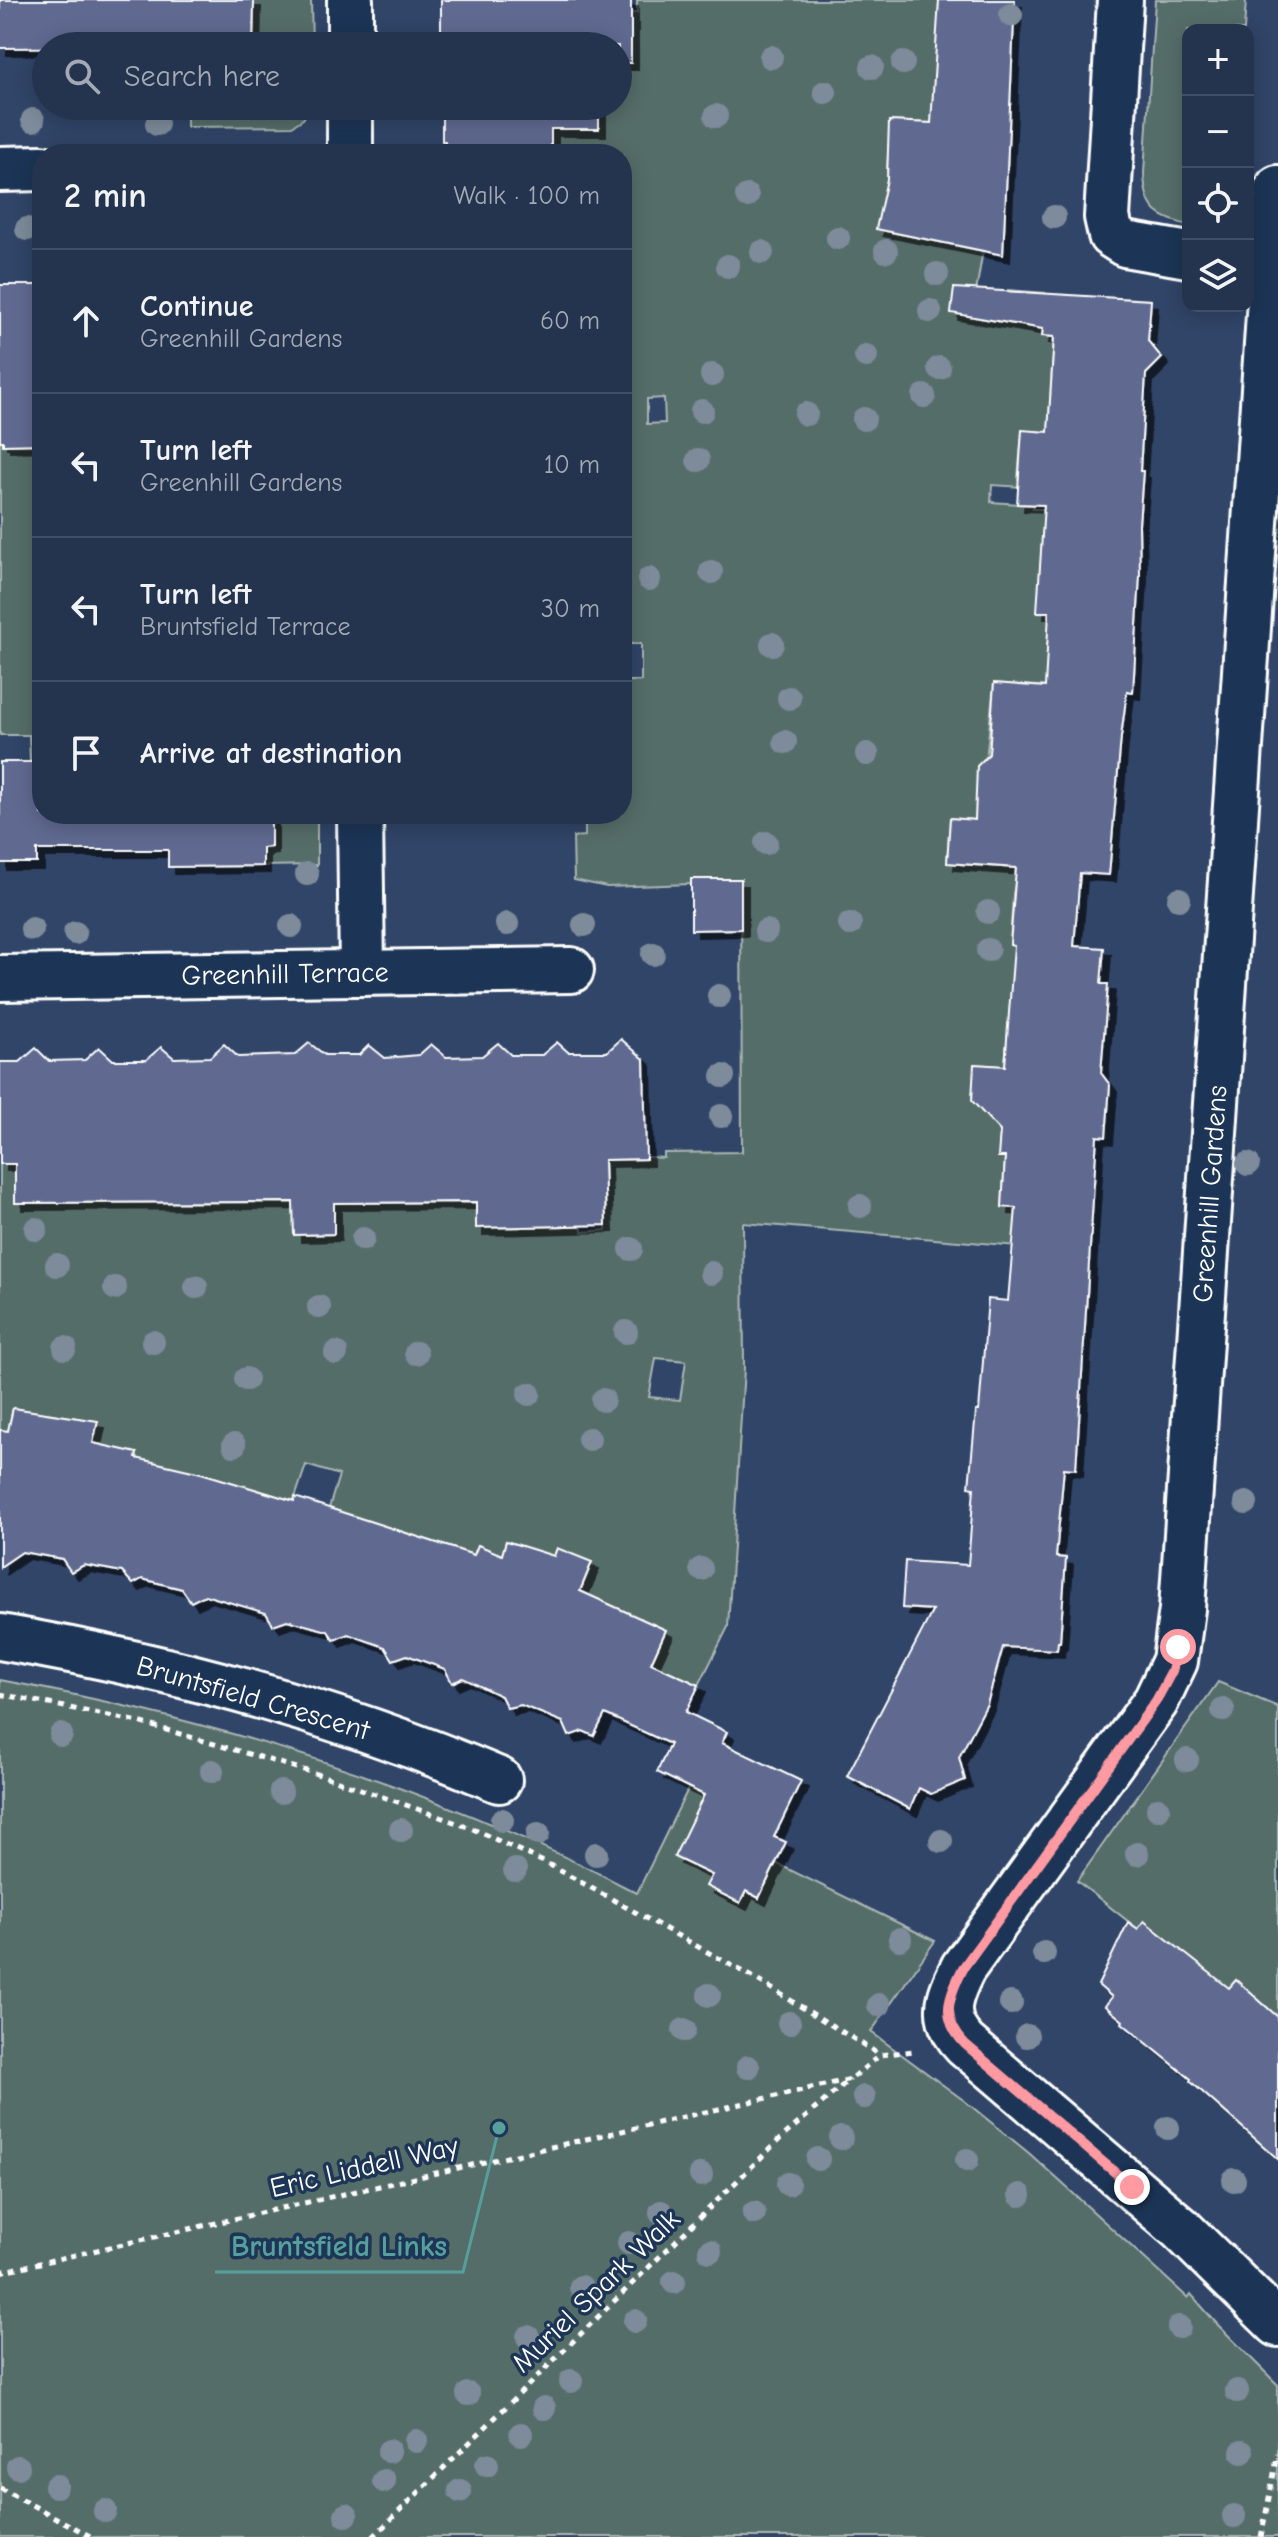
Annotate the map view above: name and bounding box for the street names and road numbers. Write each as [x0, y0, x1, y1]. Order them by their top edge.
street label: Greenhill Terrace [181, 956, 389, 992]
street label: Greenhill Gardens [1186, 1084, 1234, 1304]
street label: Bruntsfield Crescent [133, 1649, 374, 1747]
street label: Eric Liddell Way [267, 2130, 462, 2204]
street label: Muriel Spark Walk [506, 2203, 687, 2379]

